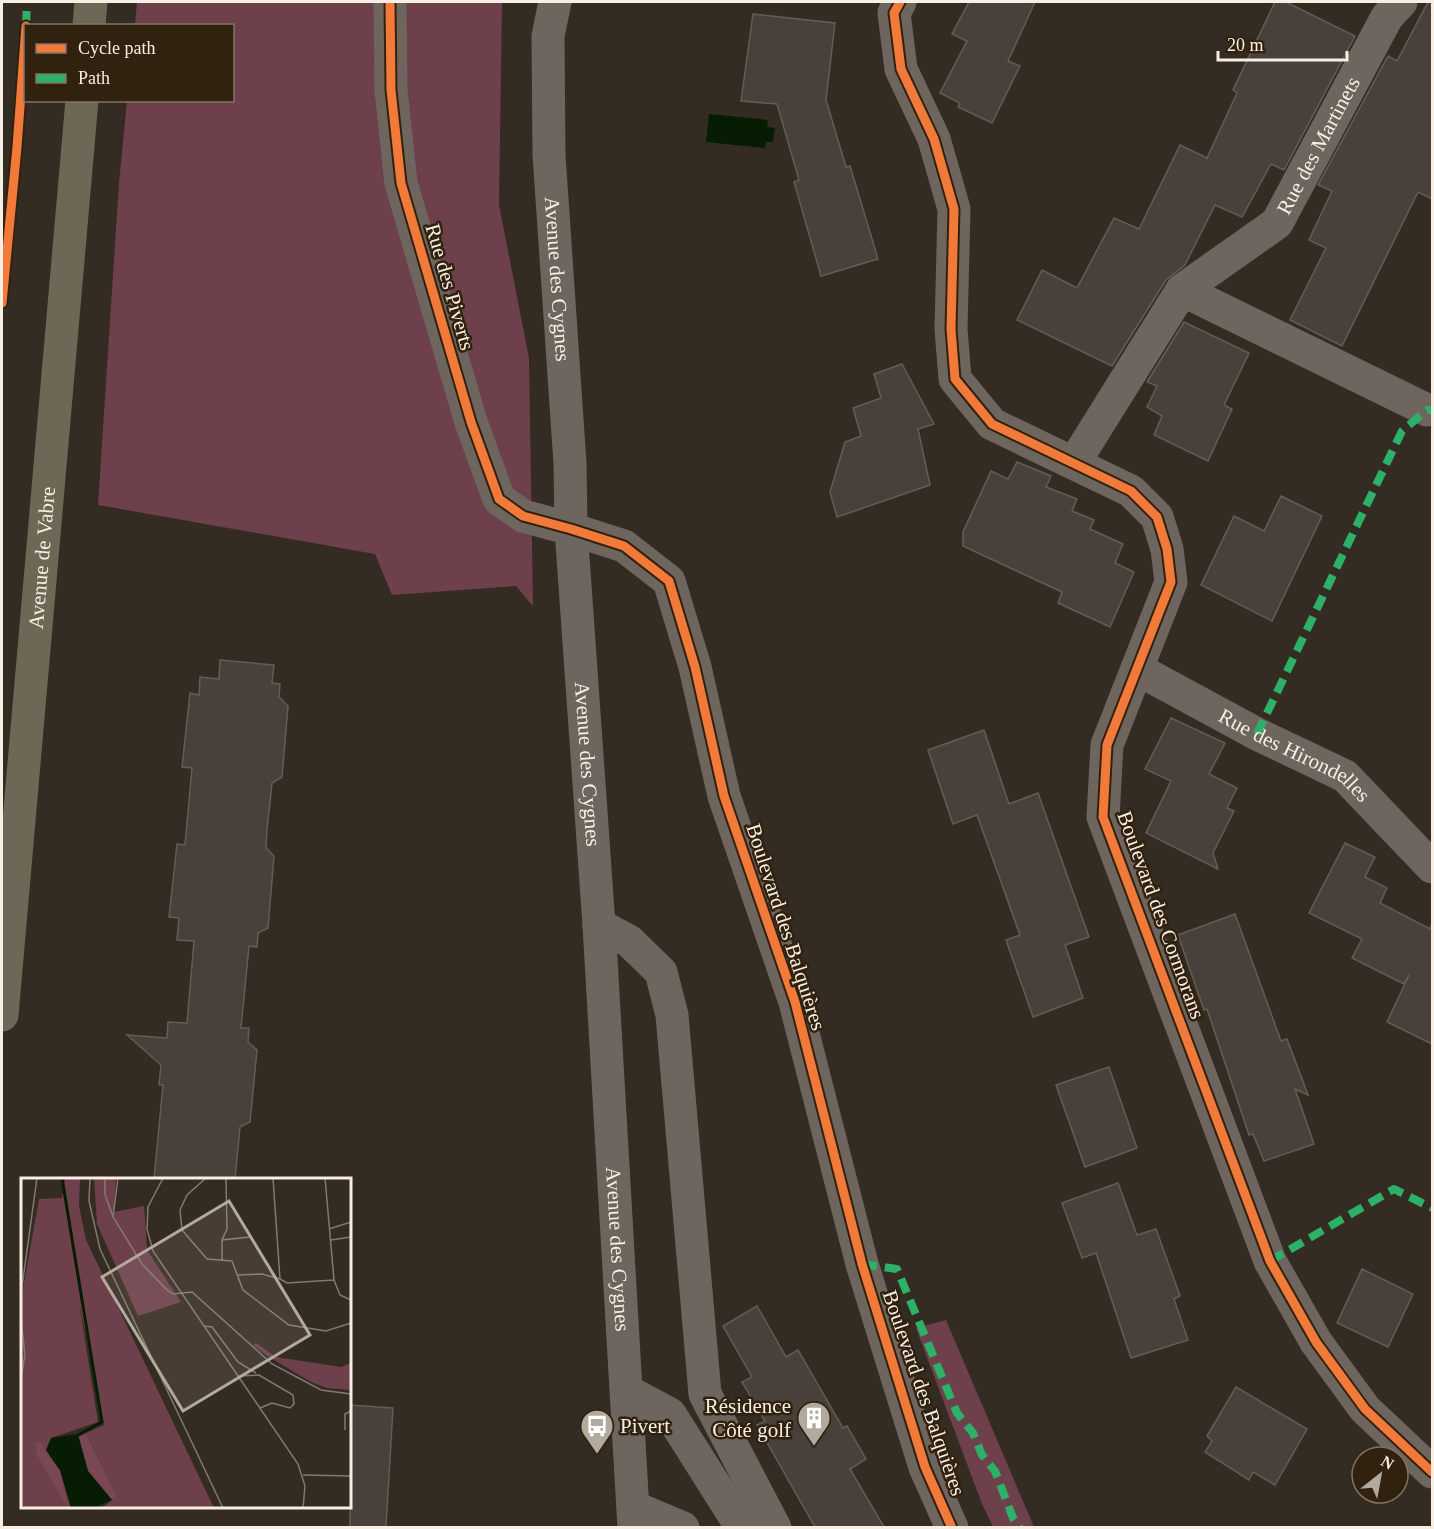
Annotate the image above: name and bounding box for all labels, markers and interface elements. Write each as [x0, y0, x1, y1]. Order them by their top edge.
legend [24, 24, 234, 102]
scale bar [1218, 24, 1347, 62]
text: 20 m [1227, 35, 1264, 55]
text: Cycle path [78, 38, 155, 58]
text: Path [78, 68, 110, 88]
street label: Rue des Martinets [1272, 72, 1365, 219]
street label: Avenue des Cygnes [540, 196, 575, 362]
street label: Rue des Piverts [420, 221, 480, 353]
street label: Avenue de Vabre [24, 486, 60, 630]
street label: Avenue des Cygnes [570, 681, 605, 847]
street label: Rue des Hirondelles [1215, 704, 1375, 807]
street label: Boulevard des Cormorans [1112, 808, 1210, 1022]
street label: Boulevard des Balquières [741, 821, 831, 1033]
street label: Avenue des Cygnes [601, 1166, 635, 1332]
inset map [21, 1178, 351, 1508]
street label: Boulevard des Balquières [878, 1287, 970, 1499]
place label: Résidence Côté golf [705, 1394, 791, 1442]
building icon: Résidence Côté golf [796, 1400, 832, 1447]
bus stop icon: Pivert [579, 1408, 615, 1455]
place label: Pivert [620, 1414, 670, 1438]
north arrow [1350, 1445, 1410, 1505]
text: N [1378, 1452, 1397, 1473]

